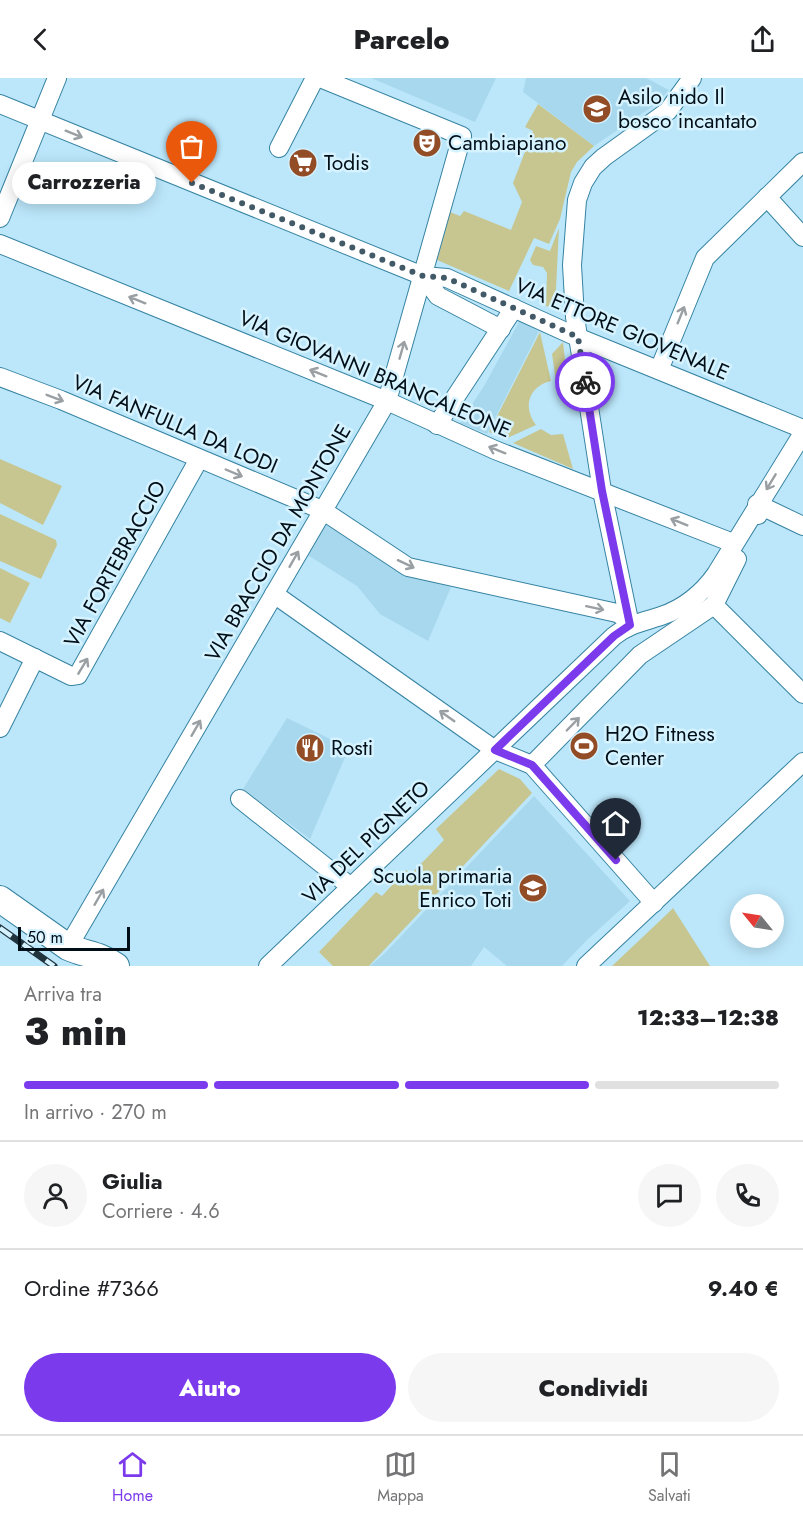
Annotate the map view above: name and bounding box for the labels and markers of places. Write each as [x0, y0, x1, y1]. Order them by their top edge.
place label: Asilo nido Il bosco incantato [618, 82, 757, 136]
school or university icon: Asilo nido Il bosco incantato [581, 93, 613, 125]
pin [166, 121, 217, 183]
theatre icon: Cambiapiano [411, 127, 443, 159]
place label: Cambiapiano [448, 128, 566, 158]
supermarket icon: Todis [287, 147, 319, 179]
place label: Todis [324, 148, 369, 178]
callout: Carrozzeria [12, 162, 156, 204]
place label: H2O Fitness Center [605, 719, 715, 773]
sports icon: H2O Fitness Center [568, 730, 600, 762]
restaurant icon: Rosti [294, 732, 326, 764]
place label: Rosti [331, 733, 373, 763]
pin [590, 798, 641, 860]
place label: Scuola primaria Enrico Toti [373, 861, 512, 915]
school or university icon: Scuola primaria Enrico Toti [517, 872, 549, 904]

